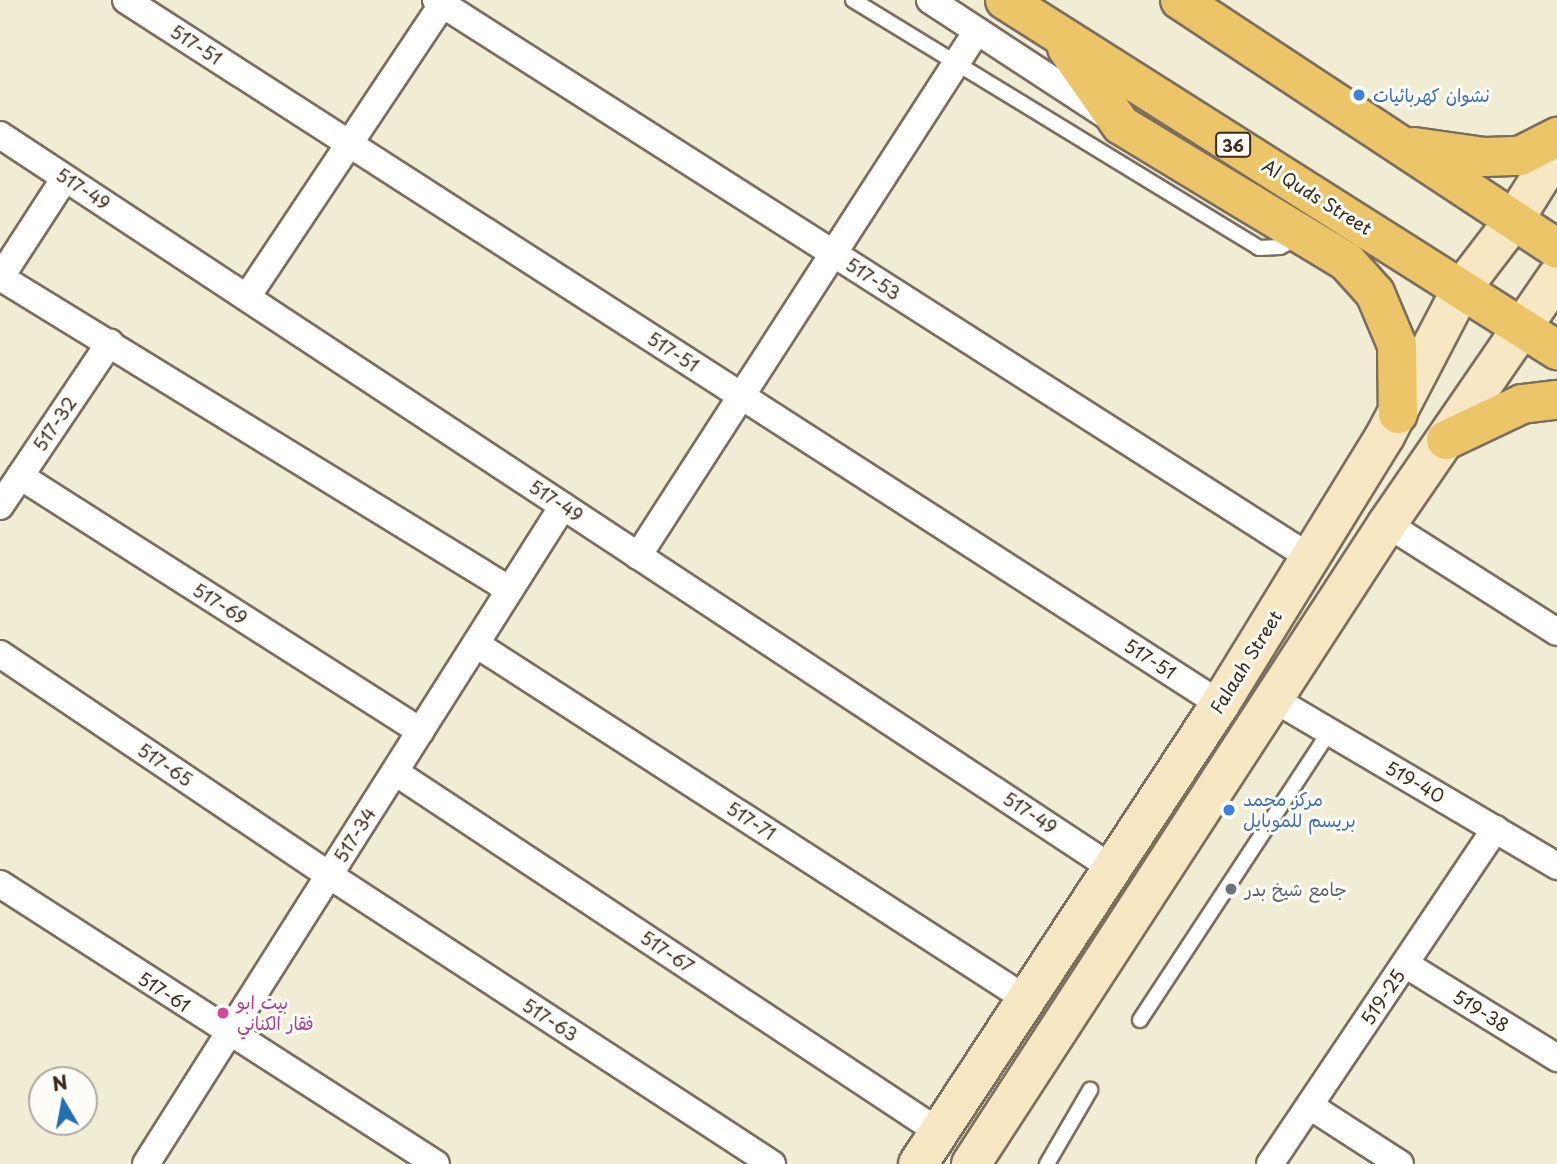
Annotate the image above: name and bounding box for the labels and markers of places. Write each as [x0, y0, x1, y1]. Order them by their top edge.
place label: نشوان كهربائيات [1373, 84, 1490, 106]
marker: نشوان كهربائيات [1351, 87, 1367, 103]
place label: مركز محمد بريسم للموبايل [1243, 789, 1356, 832]
marker: مركز محمد بريسم للموبايل [1221, 802, 1237, 818]
place label: جامع شيخ بدر [1245, 878, 1347, 900]
marker: جامع شيخ بدر [1223, 881, 1239, 897]
place label: بيت ابو فقار الكناني [237, 992, 314, 1034]
marker: بيت ابو فقار الكناني [215, 1005, 231, 1021]

